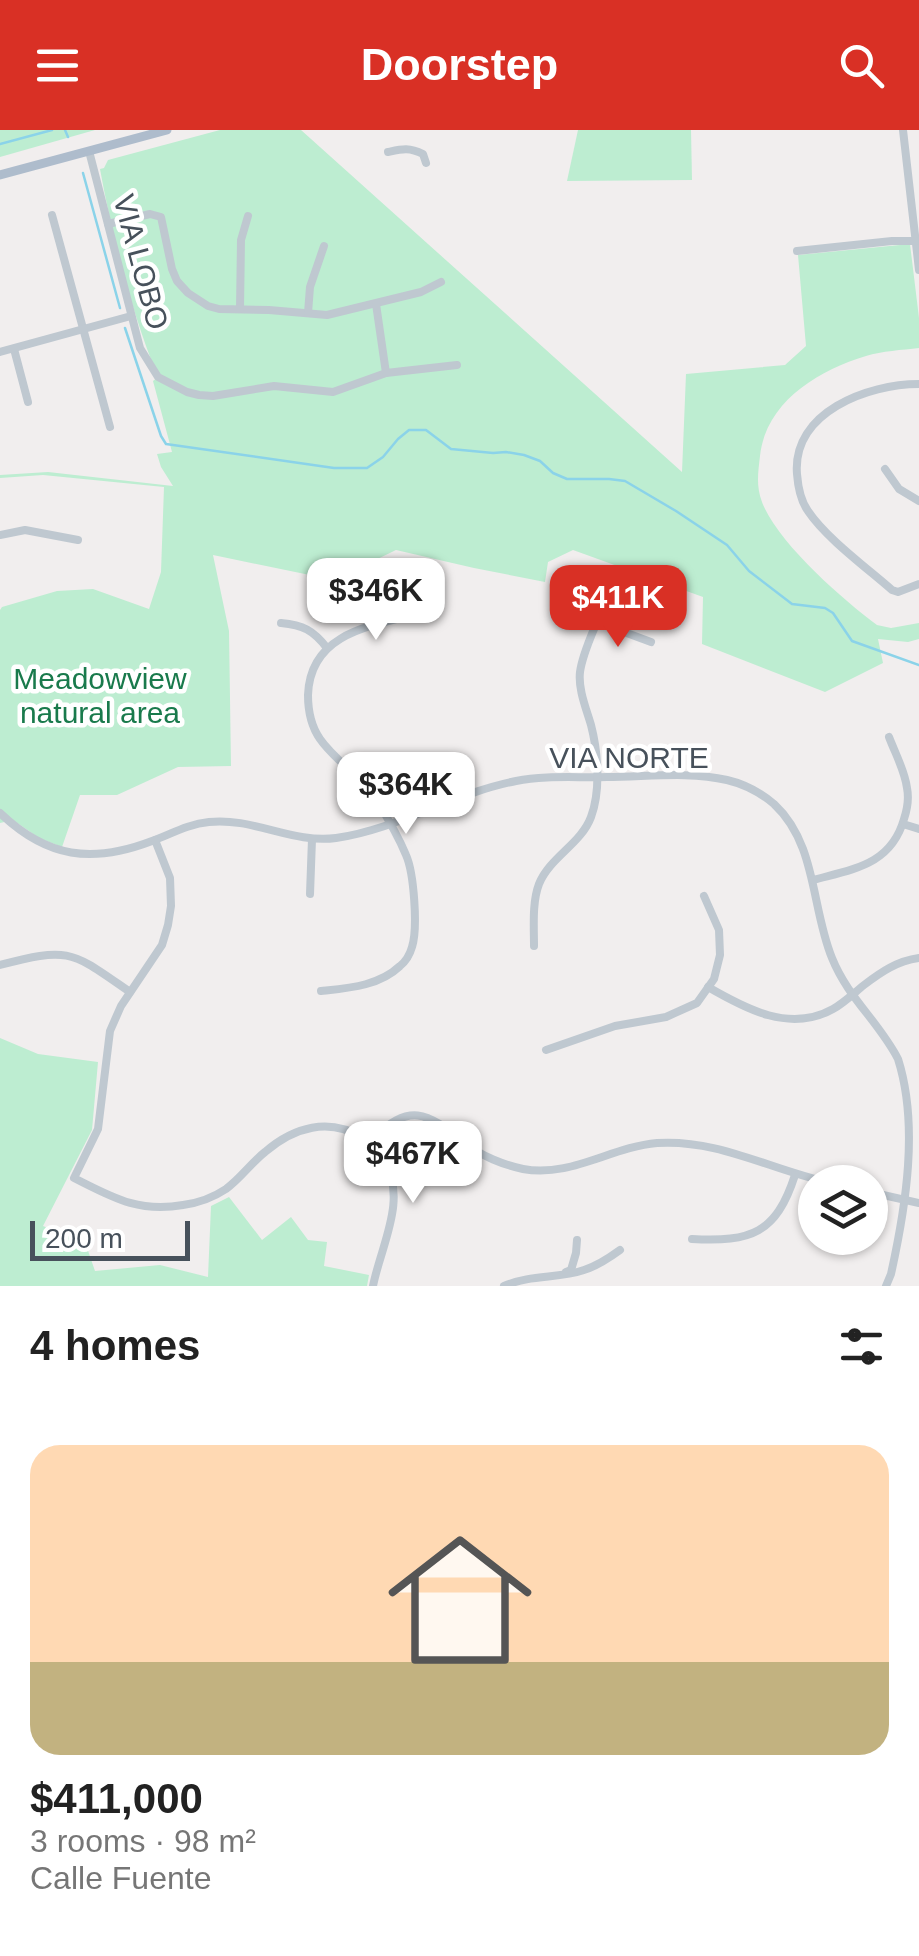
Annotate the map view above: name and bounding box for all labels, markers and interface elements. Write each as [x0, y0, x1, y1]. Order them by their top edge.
icon: menu [30, 38, 85, 93]
icon: search [834, 38, 889, 93]
text: Doorstep [361, 39, 558, 90]
street label: VIA LOBO [107, 191, 175, 333]
pin: $346K [306, 558, 446, 643]
pin: $411K [548, 565, 688, 650]
text: $346K [329, 572, 423, 608]
text: $411K [572, 579, 664, 615]
park label: Meadowview natural area [13, 662, 187, 729]
street label: VIA NORTE [549, 741, 709, 774]
pin: $364K [336, 752, 476, 837]
text: $364K [359, 766, 453, 802]
pin: $467K [343, 1121, 483, 1206]
text: $467K [366, 1135, 460, 1171]
map controls [798, 1165, 888, 1255]
button: layers [798, 1165, 888, 1255]
scale bar [30, 1216, 190, 1260]
text: 200 m [45, 1223, 123, 1254]
icon: filters [834, 1319, 889, 1374]
text: 4 homes [30, 1322, 200, 1369]
icon: home [370, 1510, 550, 1690]
text: $411,000 [30, 1775, 203, 1822]
text: 3 rooms · 98 m² [30, 1823, 256, 1859]
text: Calle Fuente [30, 1860, 211, 1896]

